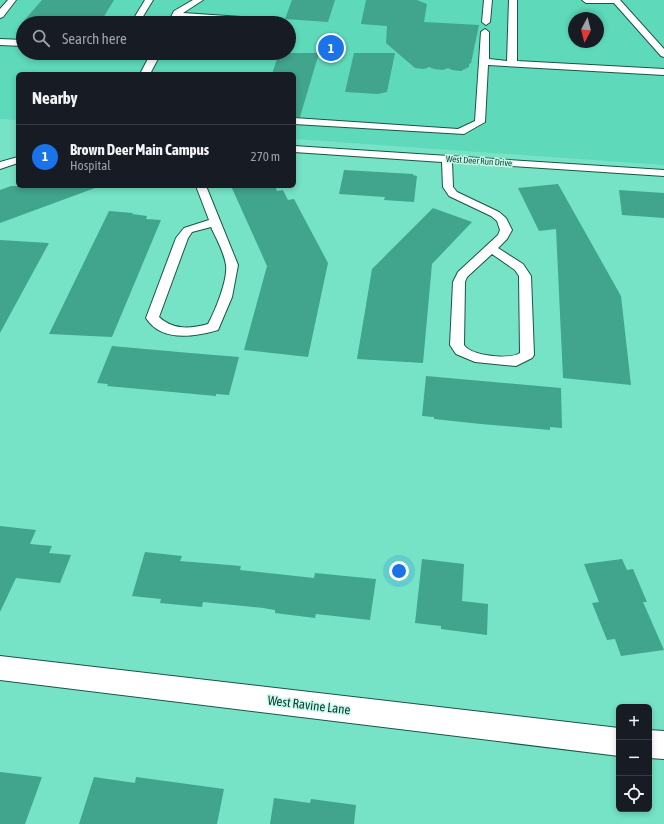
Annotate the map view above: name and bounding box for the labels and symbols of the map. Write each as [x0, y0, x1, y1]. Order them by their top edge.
north arrow [568, 12, 604, 48]
pin: 1 [318, 33, 344, 63]
street label: West Deer Run Drive [446, 154, 512, 168]
your location [389, 561, 409, 581]
street label: West Ravine Lane [267, 692, 351, 718]

